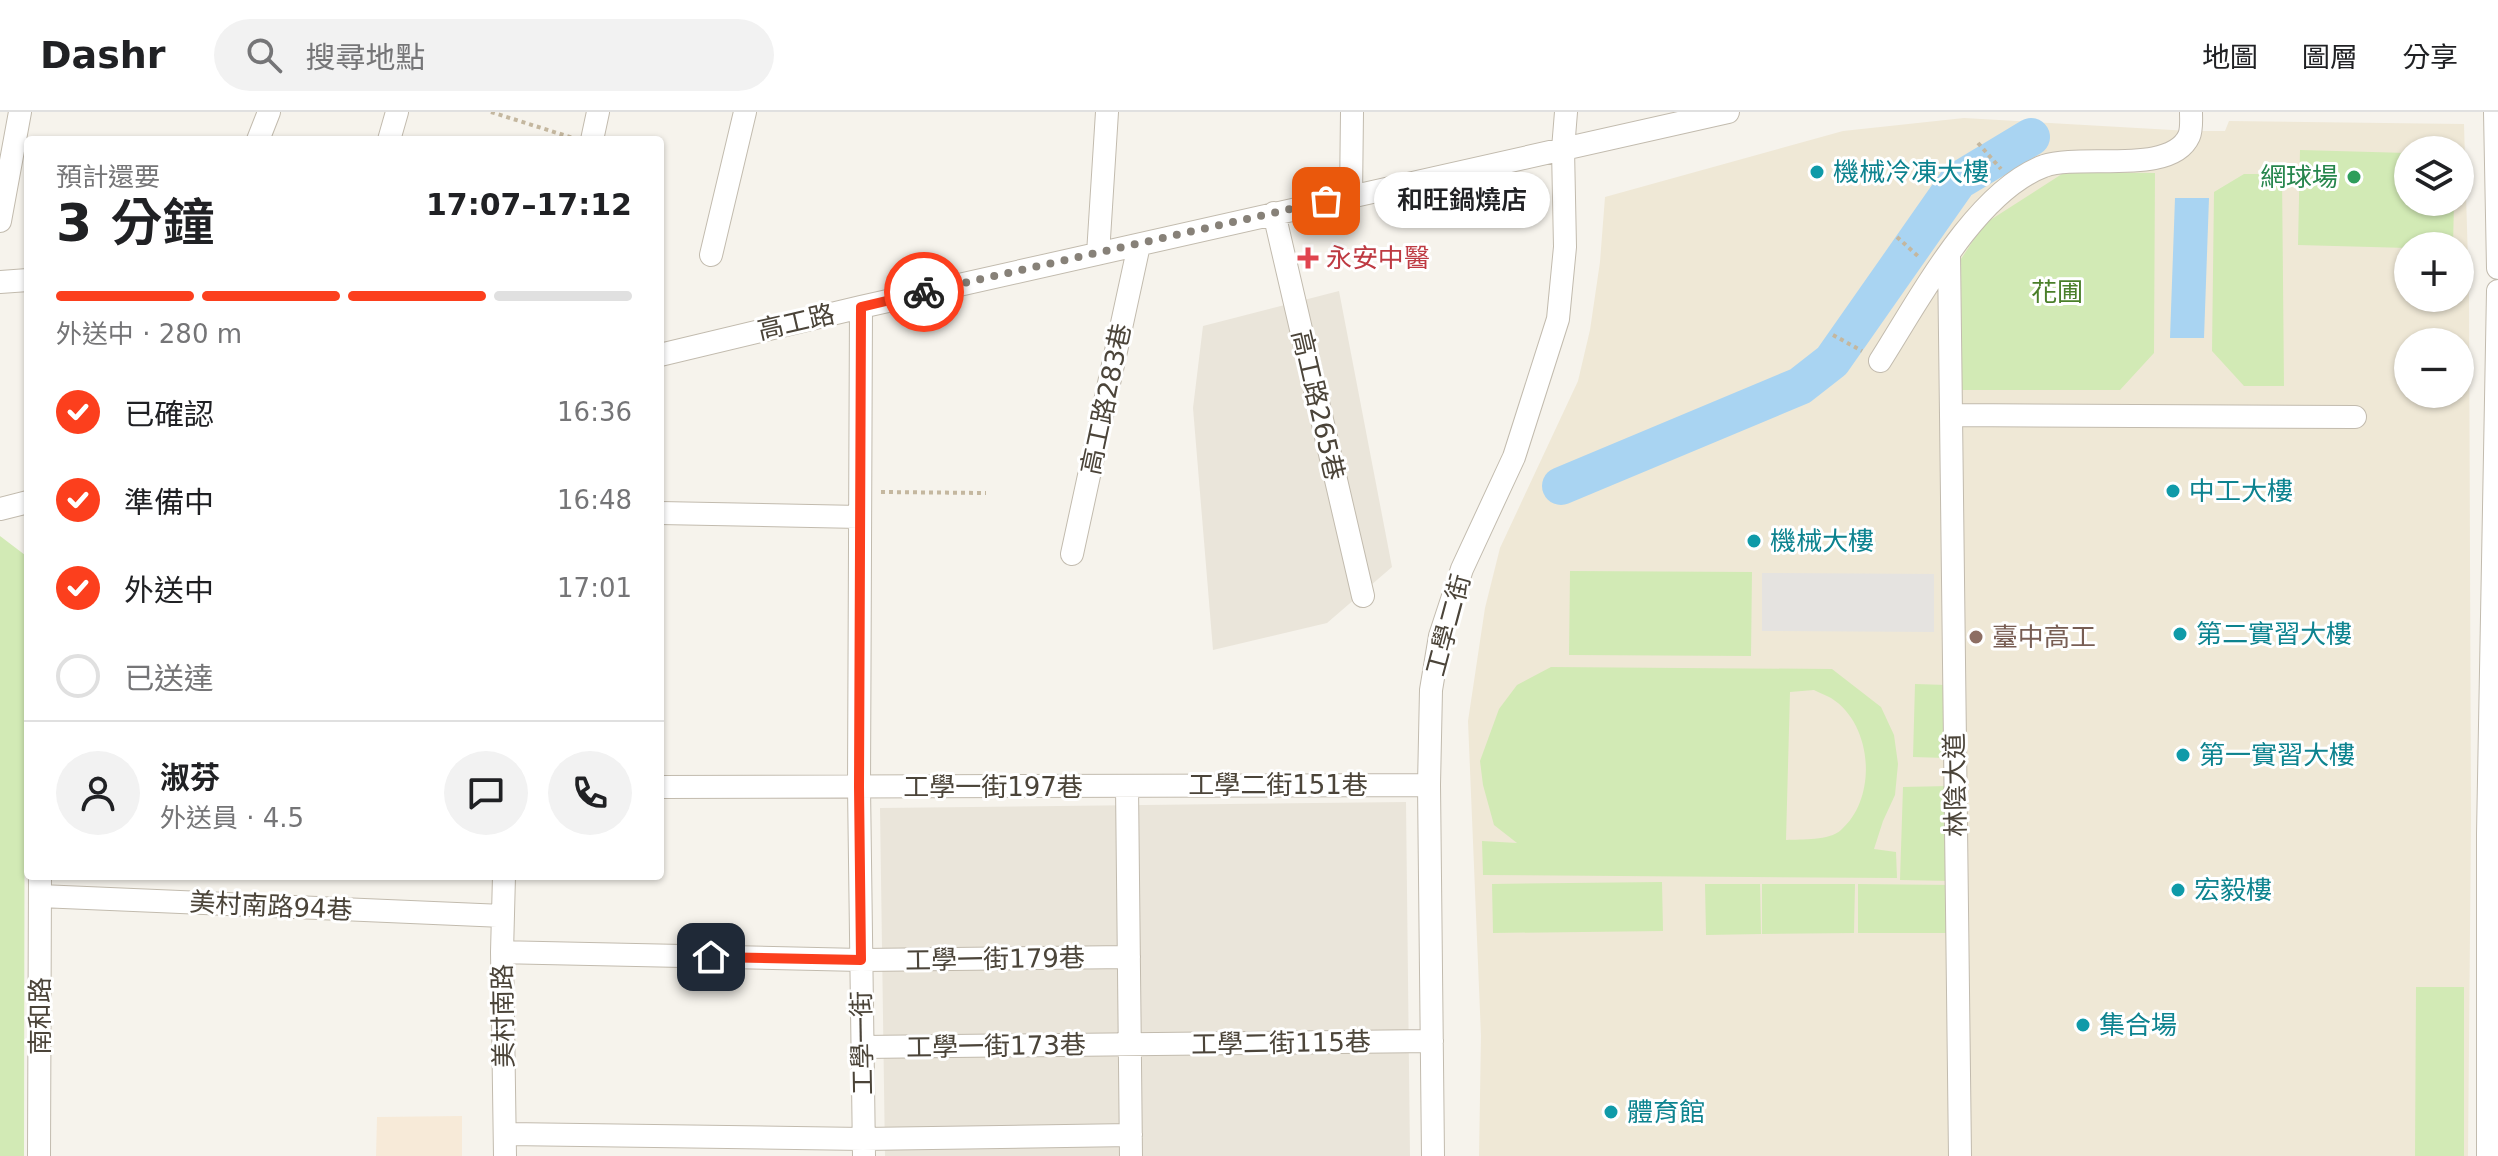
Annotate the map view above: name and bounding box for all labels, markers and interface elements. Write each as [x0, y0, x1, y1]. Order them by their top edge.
search box [214, 19, 774, 91]
text: Dashr [40, 33, 166, 77]
icon: search [242, 33, 286, 77]
text: 搜尋地點 [306, 40, 426, 75]
text: 地圖 [2202, 41, 2258, 74]
text: 圖層 [2302, 41, 2358, 74]
text: 分享 [2402, 41, 2458, 74]
map controls [2394, 136, 2474, 408]
button: layers [2394, 136, 2474, 216]
place label: 機械冷凍大樓 [1833, 157, 1989, 187]
text: 預計還要 [56, 162, 160, 192]
place label: 網球場 [2260, 162, 2338, 192]
marker: 機械冷凍大樓 [1808, 163, 1826, 181]
pin [1292, 167, 1360, 235]
marker: 網球場 [2345, 168, 2363, 186]
callout: 和旺鍋燒店 [1374, 173, 1550, 229]
icon: bag [1304, 179, 1348, 223]
text: 和旺鍋燒店 [1397, 185, 1527, 215]
text: 17:07–17:12 [426, 187, 632, 222]
text: 3 分鐘 [56, 193, 214, 253]
button: + [2394, 232, 2474, 312]
place label: 永安中醫 [1326, 243, 1430, 273]
marker: 永安中醫 [1297, 247, 1319, 269]
courier [884, 252, 964, 332]
icon: bike [902, 270, 946, 314]
park label: 花圃 [2031, 277, 2083, 307]
street label: 高工路 [755, 299, 837, 345]
text: 外送中 · 280 m [56, 319, 242, 349]
street label: 高工路283巷 [1075, 321, 1137, 477]
street label: 高工路265巷 [1286, 327, 1350, 483]
button: − [2394, 328, 2474, 408]
icon: check [56, 390, 100, 434]
text: 已確認 [124, 397, 214, 432]
text: 16:36 [557, 397, 632, 427]
place label: 中工大樓 [2189, 476, 2293, 506]
icon: check [56, 478, 100, 522]
marker: 中工大樓 [2164, 482, 2182, 500]
text: 準備中 [124, 485, 214, 520]
text: 16:48 [557, 485, 632, 515]
place label: 機械大樓 [1770, 526, 1874, 556]
marker: 機械大樓 [1745, 532, 1763, 550]
icon: check [56, 566, 100, 610]
street label: 工學二街 [1420, 571, 1476, 679]
text: 外送中 [124, 573, 214, 608]
text: 17:01 [557, 573, 632, 603]
place label: 第二實習大樓 [2196, 619, 2352, 649]
place label: 臺中高工 [1992, 622, 2096, 652]
marker: 第二實習大樓 [2171, 625, 2189, 643]
marker: 臺中高工 [1967, 628, 1985, 646]
text: 已送達 [124, 661, 214, 696]
street label: 林陰大道 [1939, 733, 1971, 837]
place label: 第一實習大樓 [2199, 740, 2355, 770]
marker: 第一實習大樓 [2174, 746, 2192, 764]
button: person [56, 751, 140, 835]
button: chat [444, 751, 528, 835]
button: phone [548, 751, 632, 835]
text: 淑芬 [160, 760, 220, 795]
street label: 工學二街151巷 [1188, 770, 1368, 800]
street label: 工學一街197巷 [903, 772, 1083, 802]
text: 外送員 · 4.5 [160, 803, 304, 833]
place label: 宏毅樓 [2194, 875, 2272, 905]
marker: 宏毅樓 [2169, 881, 2187, 899]
street label: 美村南路94巷 [189, 887, 353, 925]
pin [677, 923, 745, 991]
icon: home [689, 935, 733, 979]
street label: 工學一街179巷 [905, 942, 1085, 976]
street label: 美村南路 [487, 964, 519, 1068]
street label: 南和路 [25, 977, 55, 1055]
street label: 工學一街 [846, 991, 878, 1095]
place label: 集合場 [2099, 1010, 2177, 1040]
marker: 集合場 [2074, 1016, 2092, 1034]
street label: 工學二街115巷 [1191, 1026, 1371, 1060]
street label: 工學一街173巷 [906, 1029, 1086, 1063]
place label: 體育館 [1627, 1097, 1705, 1127]
marker: 體育館 [1602, 1103, 1620, 1121]

